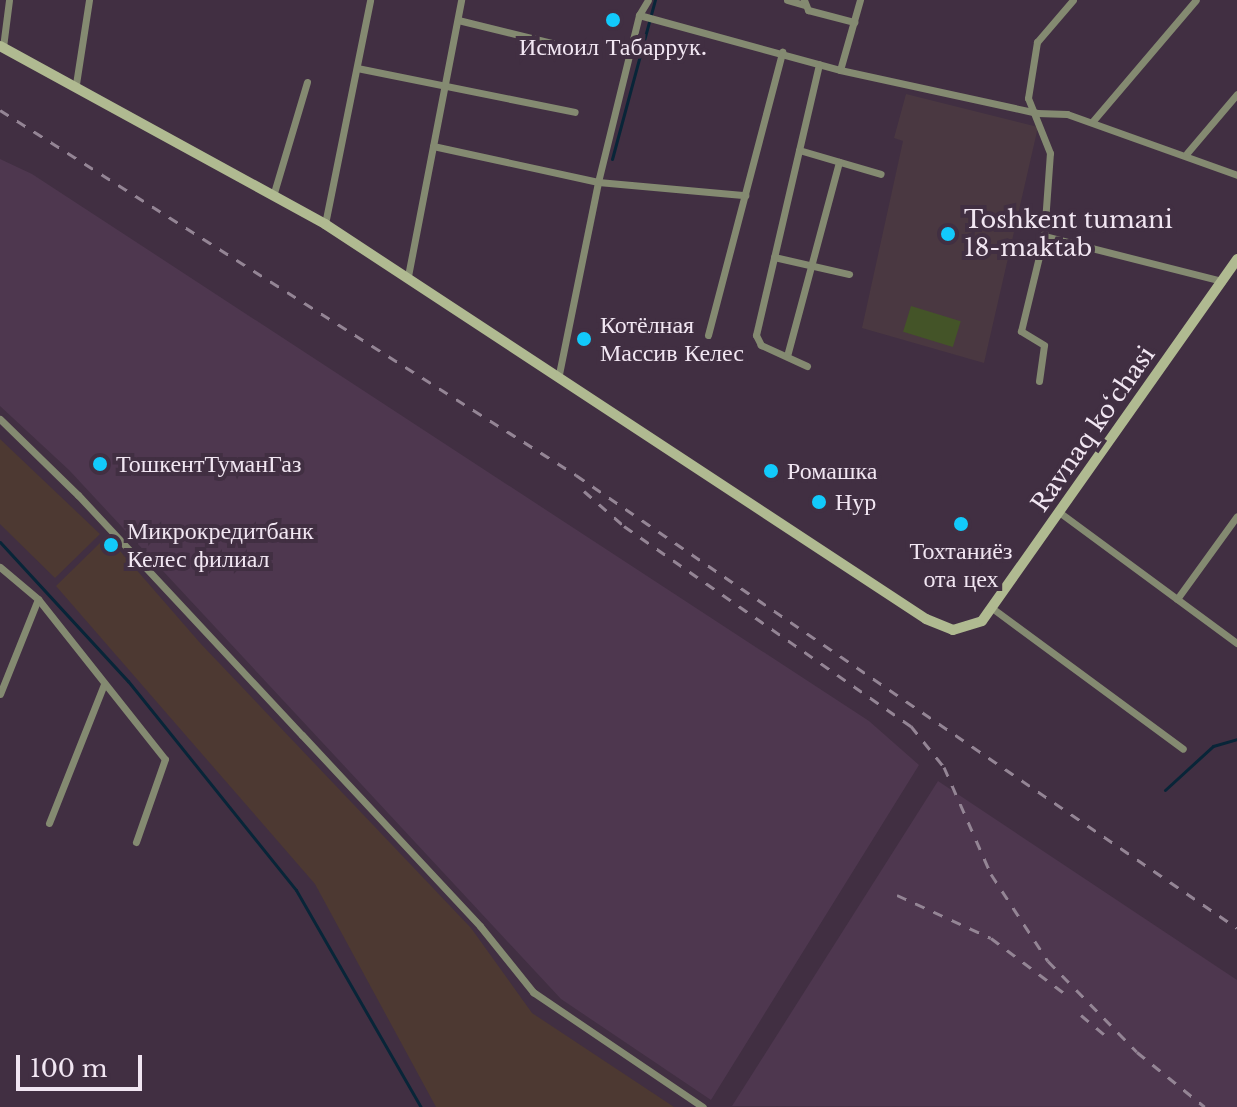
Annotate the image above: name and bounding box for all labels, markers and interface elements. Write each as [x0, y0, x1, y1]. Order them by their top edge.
marker: Исмоил Табаррук. [604, 11, 622, 29]
place label: Исмоил Табаррук. [519, 33, 707, 61]
place label: Toshkent tumani 18-maktab [964, 206, 1173, 262]
marker: Toshkent tumani 18-maktab [939, 225, 957, 243]
place label: Котёлная Массив Келес [600, 311, 744, 367]
marker: Котёлная Массив Келес [575, 330, 593, 348]
street label: Ravnaq ko‘chasi [1025, 341, 1161, 517]
place label: ТошкентТуманГаз [116, 450, 301, 478]
marker: ТошкентТуманГаз [91, 455, 109, 473]
place label: Ромашка [787, 457, 877, 485]
marker: Ромашка [762, 462, 780, 480]
place label: Нур [835, 488, 876, 516]
marker: Нур [810, 493, 828, 511]
marker: Тохтаниёз ота цех [952, 515, 970, 533]
place label: Микрокредитбанк Келес филиал [127, 517, 314, 573]
marker: Микрокредитбанк Келес филиал [102, 536, 120, 554]
place label: Тохтаниёз ота цех [910, 537, 1012, 593]
scale bar [20, 1039, 146, 1089]
text: 100 m [30, 1054, 108, 1083]

